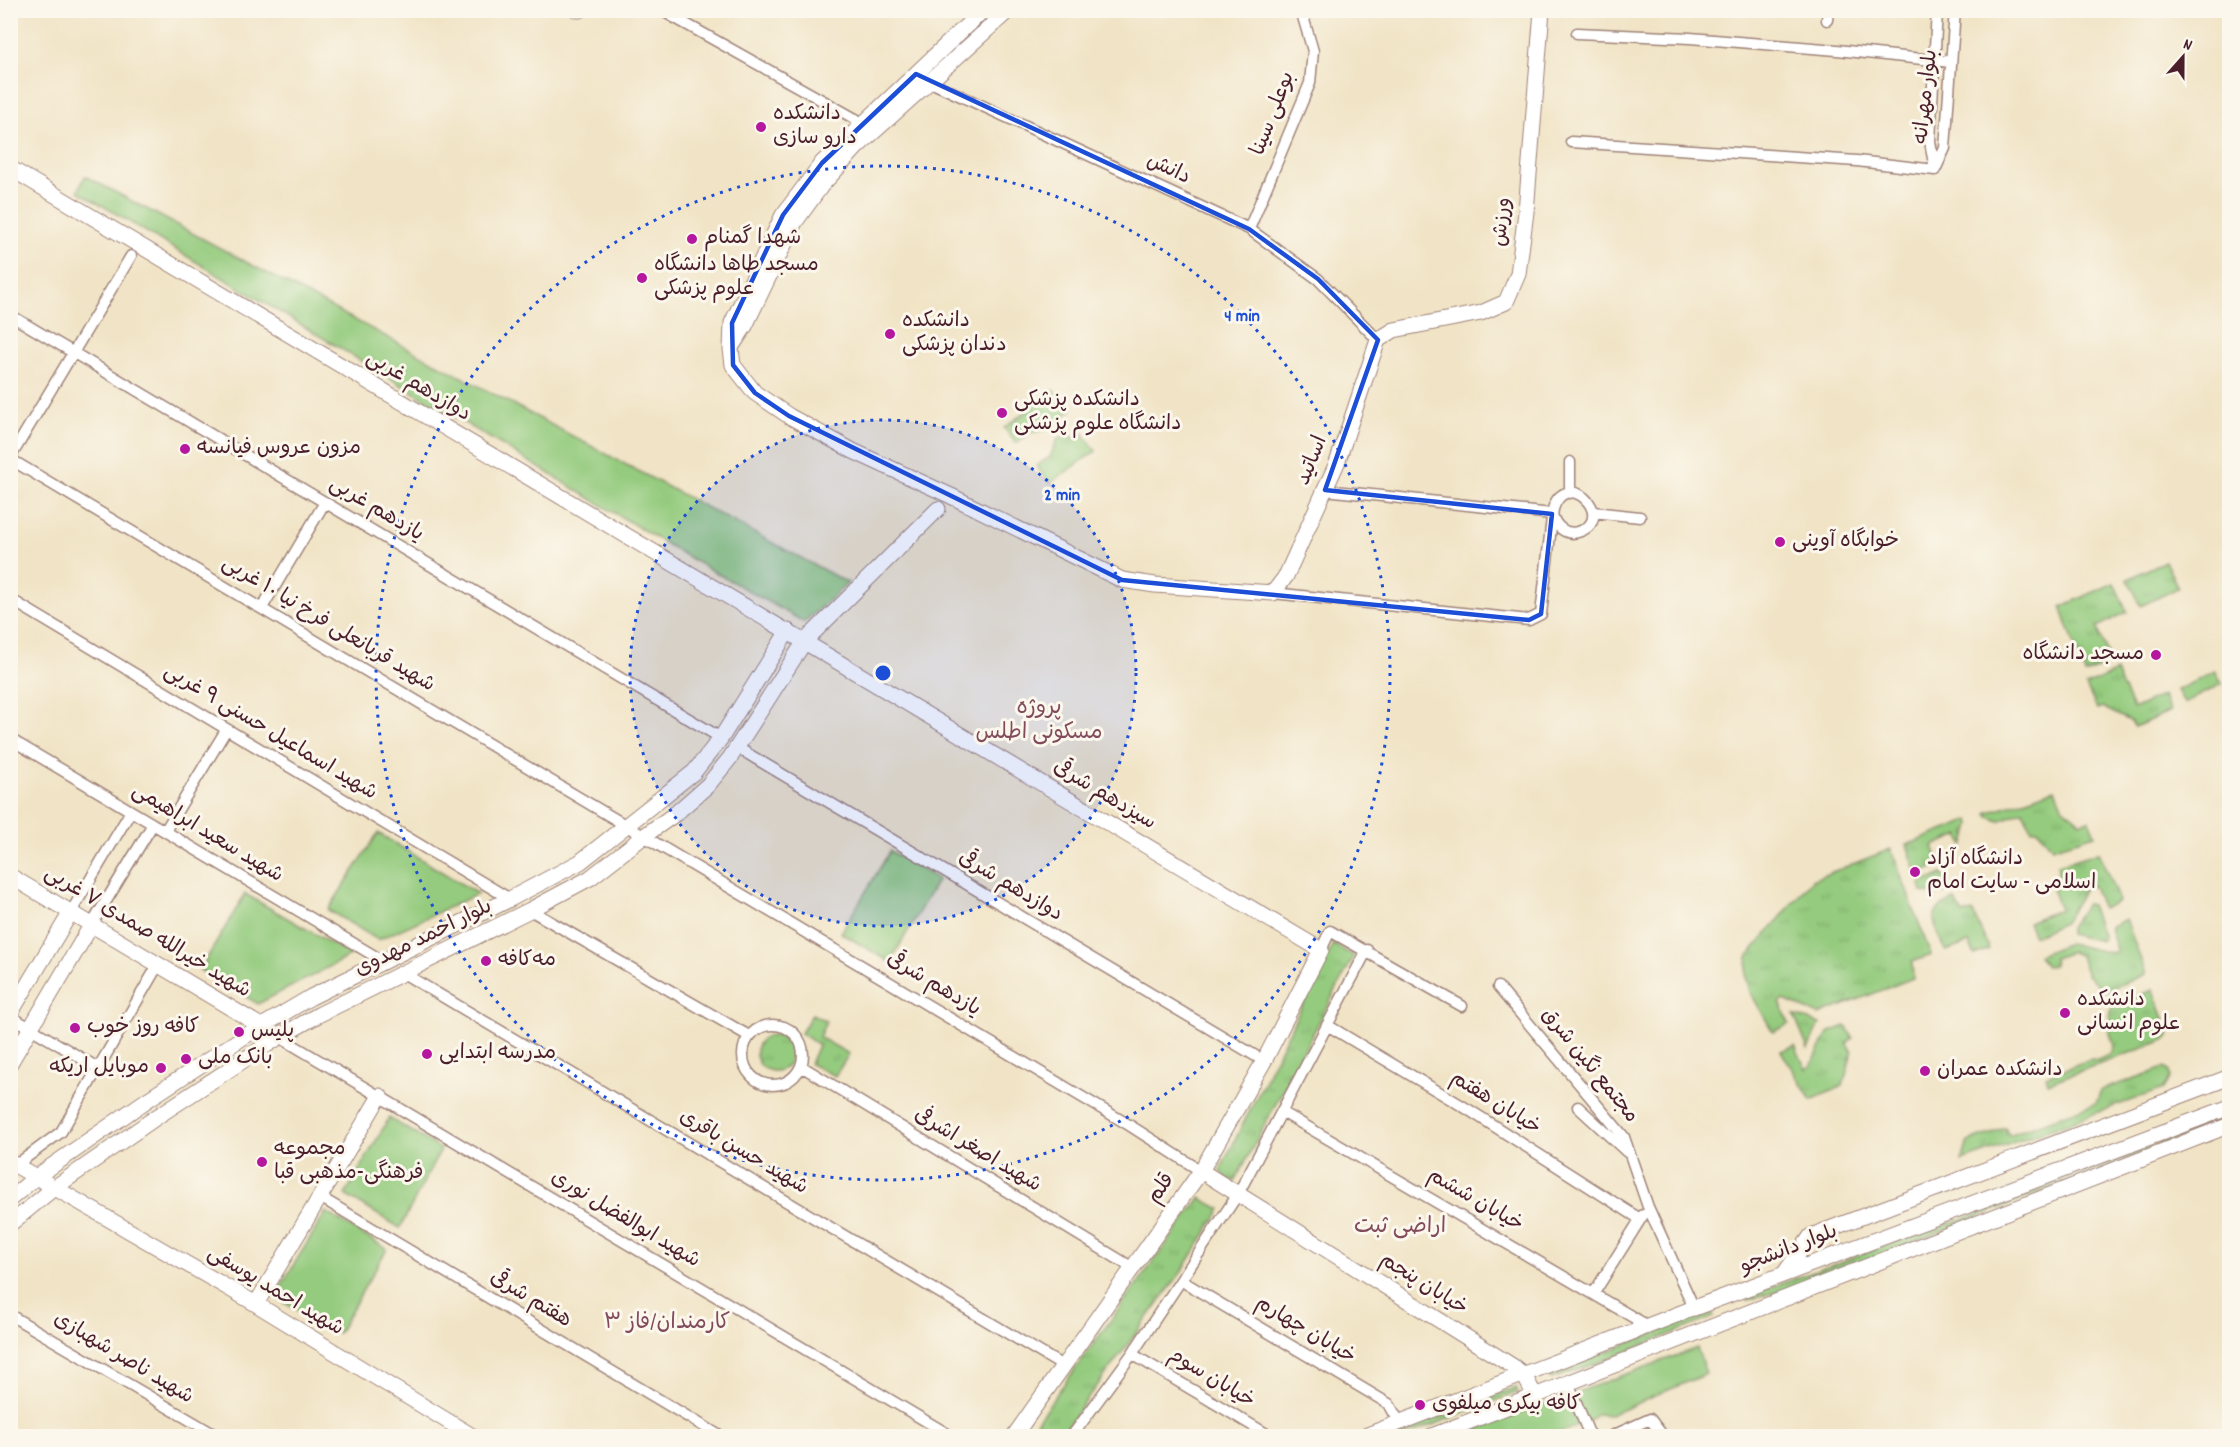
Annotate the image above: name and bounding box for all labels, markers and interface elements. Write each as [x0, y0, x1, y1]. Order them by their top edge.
north arrow [2153, 27, 2213, 87]
text: N [2180, 33, 2195, 58]
street label: بلوار مهرانه [1907, 48, 1947, 146]
street label: بوعلی سینا [1244, 68, 1304, 160]
place label: دانشکده دارو سازی [773, 100, 857, 154]
marker: دانشکده دارو سازی [754, 120, 768, 134]
street label: دانش [1141, 147, 1195, 193]
street label: ورزش [1486, 196, 1520, 248]
place label: شهدا گمنام [704, 224, 801, 254]
marker: شهدا گمنام [685, 232, 699, 246]
place label: مسجد طاها دانشگاه علوم پزشکی [654, 251, 819, 305]
marker: مسجد طاها دانشگاه علوم پزشکی [635, 271, 649, 285]
text: 4 min [1224, 305, 1260, 330]
place label: دانشکده دندان پزشکی [902, 307, 1007, 361]
marker: دانشکده دندان پزشکی [883, 327, 897, 341]
street label: دوازدهم غربی [360, 344, 476, 430]
place label: دانشکده پزشکی دانشگاه علوم پزشکی [1014, 386, 1181, 440]
marker: دانشکده پزشکی دانشگاه علوم پزشکی [995, 406, 1009, 420]
street label: اساتید [1289, 432, 1337, 490]
place label: مزون عروس فیانسه [197, 434, 361, 464]
marker: مزون عروس فیانسه [178, 442, 192, 456]
street label: یازدهم غربی [323, 470, 429, 550]
text: 2 min [1044, 484, 1080, 509]
place label: خوابگاه آوینی [1792, 527, 1899, 557]
marker: خوابگاه آوینی [1773, 535, 1787, 549]
street label: شهید قربانعلی فرخ نیا ۱۰ غربی [216, 549, 440, 701]
place label: مسجد دانشگاه [2022, 640, 2144, 670]
marker: مسجد دانشگاه [2149, 648, 2163, 662]
street label: شهید اسماعیل حسنی ۹ غربی [158, 657, 382, 809]
centre of rings [873, 663, 893, 683]
district label: پروژه مسکونی اطلس [975, 693, 1103, 749]
street label: سیزدهم شرقی [1047, 752, 1162, 839]
street label: شهید سعید ابراهیمی [126, 777, 288, 891]
street label: دوازدهم شرقی [952, 843, 1069, 930]
place label: دانشگاه آزاد اسلامی - سایت امام [1927, 845, 2096, 899]
street label: شهید خیرالله صمدی ۷ غربی [38, 859, 256, 1007]
marker: دانشگاه آزاد اسلامی - سایت امام [1908, 865, 1922, 879]
street label: بلوار احمد مهدوی [350, 893, 498, 985]
street label: یازدهم شرقی [880, 944, 986, 1025]
place label: مه‌کافه [498, 946, 556, 976]
marker: مه‌کافه [479, 954, 493, 968]
place label: دانشکده علوم انسانی [2077, 986, 2180, 1040]
street label: مجتمع نگین شرق [1533, 1002, 1645, 1130]
marker: دانشکده علوم انسانی [2058, 1006, 2072, 1020]
place label: کافه روز خوب [87, 1013, 199, 1043]
place label: پلیس [251, 1017, 294, 1047]
marker: کافه روز خوب [68, 1021, 82, 1035]
marker: پلیس [232, 1025, 246, 1039]
place label: مدرسه ابتدایی [439, 1039, 556, 1069]
place label: بانک ملی [198, 1044, 273, 1074]
marker: مدرسه ابتدایی [420, 1047, 434, 1061]
marker: بانک ملی [179, 1052, 193, 1066]
place label: موبایل اریکه [50, 1053, 149, 1083]
place label: دانشکده عمران [1937, 1056, 2063, 1086]
marker: موبایل اریکه [154, 1061, 168, 1075]
street label: خیابان هفتم [1444, 1064, 1546, 1144]
marker: دانشکده عمران [1918, 1064, 1932, 1078]
street label: شهید اصغر اشرفی [907, 1099, 1048, 1201]
street label: شهید حسن باقری [673, 1103, 813, 1203]
place label: مجموعه فرهنگی-مذهبی قبا [274, 1135, 423, 1189]
marker: مجموعه فرهنگی-مذهبی قبا [255, 1155, 269, 1169]
street label: خیابان ششم [1421, 1161, 1529, 1241]
street label: شهید ابوالفضل نوری [544, 1163, 706, 1277]
street label: قلم [1141, 1168, 1183, 1210]
district label: اراضی ثبت [1354, 1212, 1446, 1243]
street label: بلوار دانشجو [1735, 1218, 1842, 1283]
street label: شهید احمد یوسفی [201, 1239, 349, 1345]
street label: خیابان پنجم [1373, 1246, 1473, 1324]
street label: هفتم شرقی [483, 1263, 577, 1336]
street label: خیابان چهارم [1249, 1289, 1361, 1373]
street label: شهید ناصر شهبازی [47, 1305, 199, 1413]
district label: کارمندان/فاز ۳ [604, 1308, 730, 1339]
street label: خیابان سوم [1162, 1341, 1260, 1417]
place label: کافه بیکری میلفوی [1432, 1390, 1581, 1420]
marker: کافه بیکری میلفوی [1413, 1398, 1427, 1412]

